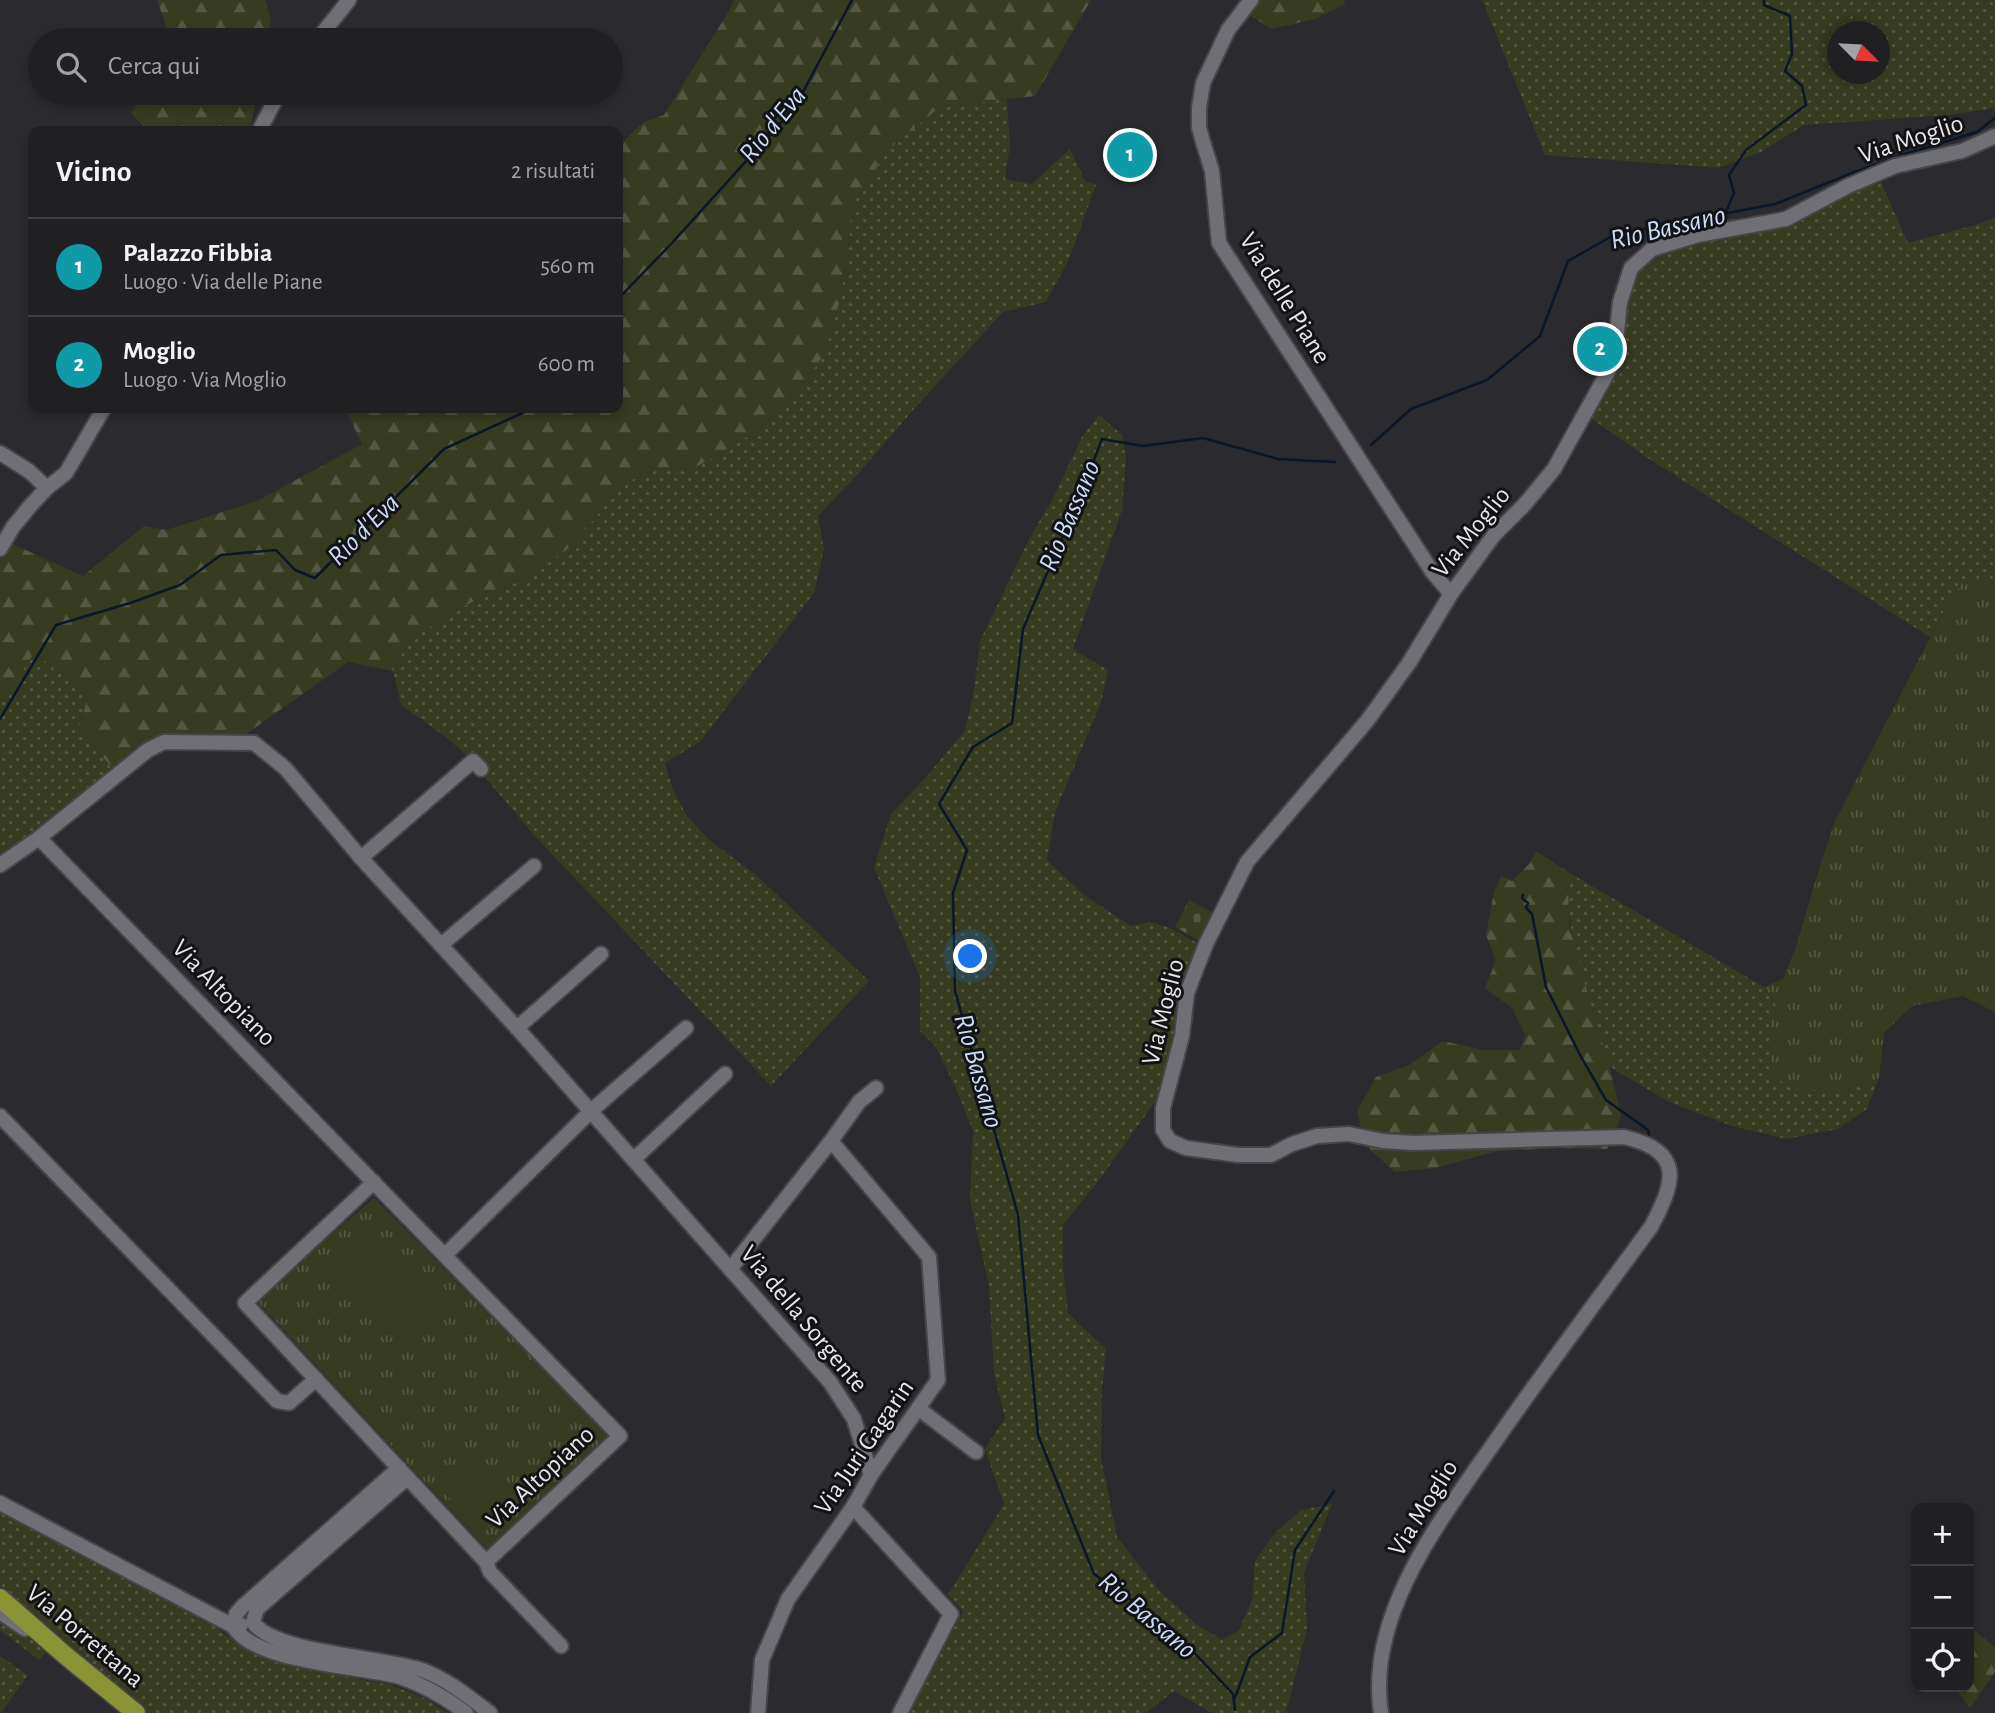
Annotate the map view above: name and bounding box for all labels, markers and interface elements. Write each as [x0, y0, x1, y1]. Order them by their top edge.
north arrow [1827, 21, 1890, 84]
search box [28, 28, 623, 105]
icon: search [52, 48, 90, 86]
text: Cerca qui [108, 53, 200, 79]
water label: Rio d'Eva [734, 82, 812, 168]
street label: Via Moglio [1856, 110, 1966, 168]
pin: 1 [1107, 129, 1153, 181]
text: Vicino [56, 157, 132, 187]
text: 2 risultati [511, 160, 595, 183]
water label: Rio Bassano [1608, 201, 1728, 255]
street label: Via delle Piane [1235, 228, 1335, 368]
text: Palazzo Fibbia [123, 240, 272, 266]
text: 1 [75, 255, 83, 278]
text: 560 m [540, 255, 595, 278]
text: Luogo · Via delle Piane [123, 271, 323, 294]
pin: 2 [1577, 323, 1623, 375]
text: Moglio [123, 338, 196, 364]
text: 2 [74, 353, 84, 376]
text: 600 m [538, 353, 595, 376]
text: Luogo · Via Moglio [123, 369, 287, 392]
water label: Rio Bassano [1034, 456, 1106, 576]
street label: Via Moglio [1427, 482, 1515, 582]
water label: Rio d'Eva [323, 489, 405, 571]
street label: Via Altopiano [167, 935, 281, 1051]
your location [953, 939, 987, 973]
street label: Via Moglio [1137, 956, 1189, 1068]
water label: Rio Bassano [948, 1011, 1008, 1131]
street label: Via della Sorgente [735, 1241, 873, 1397]
street label: Via Juri Gagarin [809, 1375, 919, 1519]
street label: Via Altopiano [481, 1421, 599, 1533]
street label: Via Moglio [1383, 1455, 1463, 1561]
map controls [1911, 1503, 1974, 1692]
button: + [1911, 1503, 1974, 1566]
button: − [1911, 1566, 1974, 1629]
water label: Rio Bassano [1093, 1568, 1201, 1664]
street label: Via Porrettana [21, 1580, 149, 1692]
button: locate [1911, 1629, 1974, 1692]

